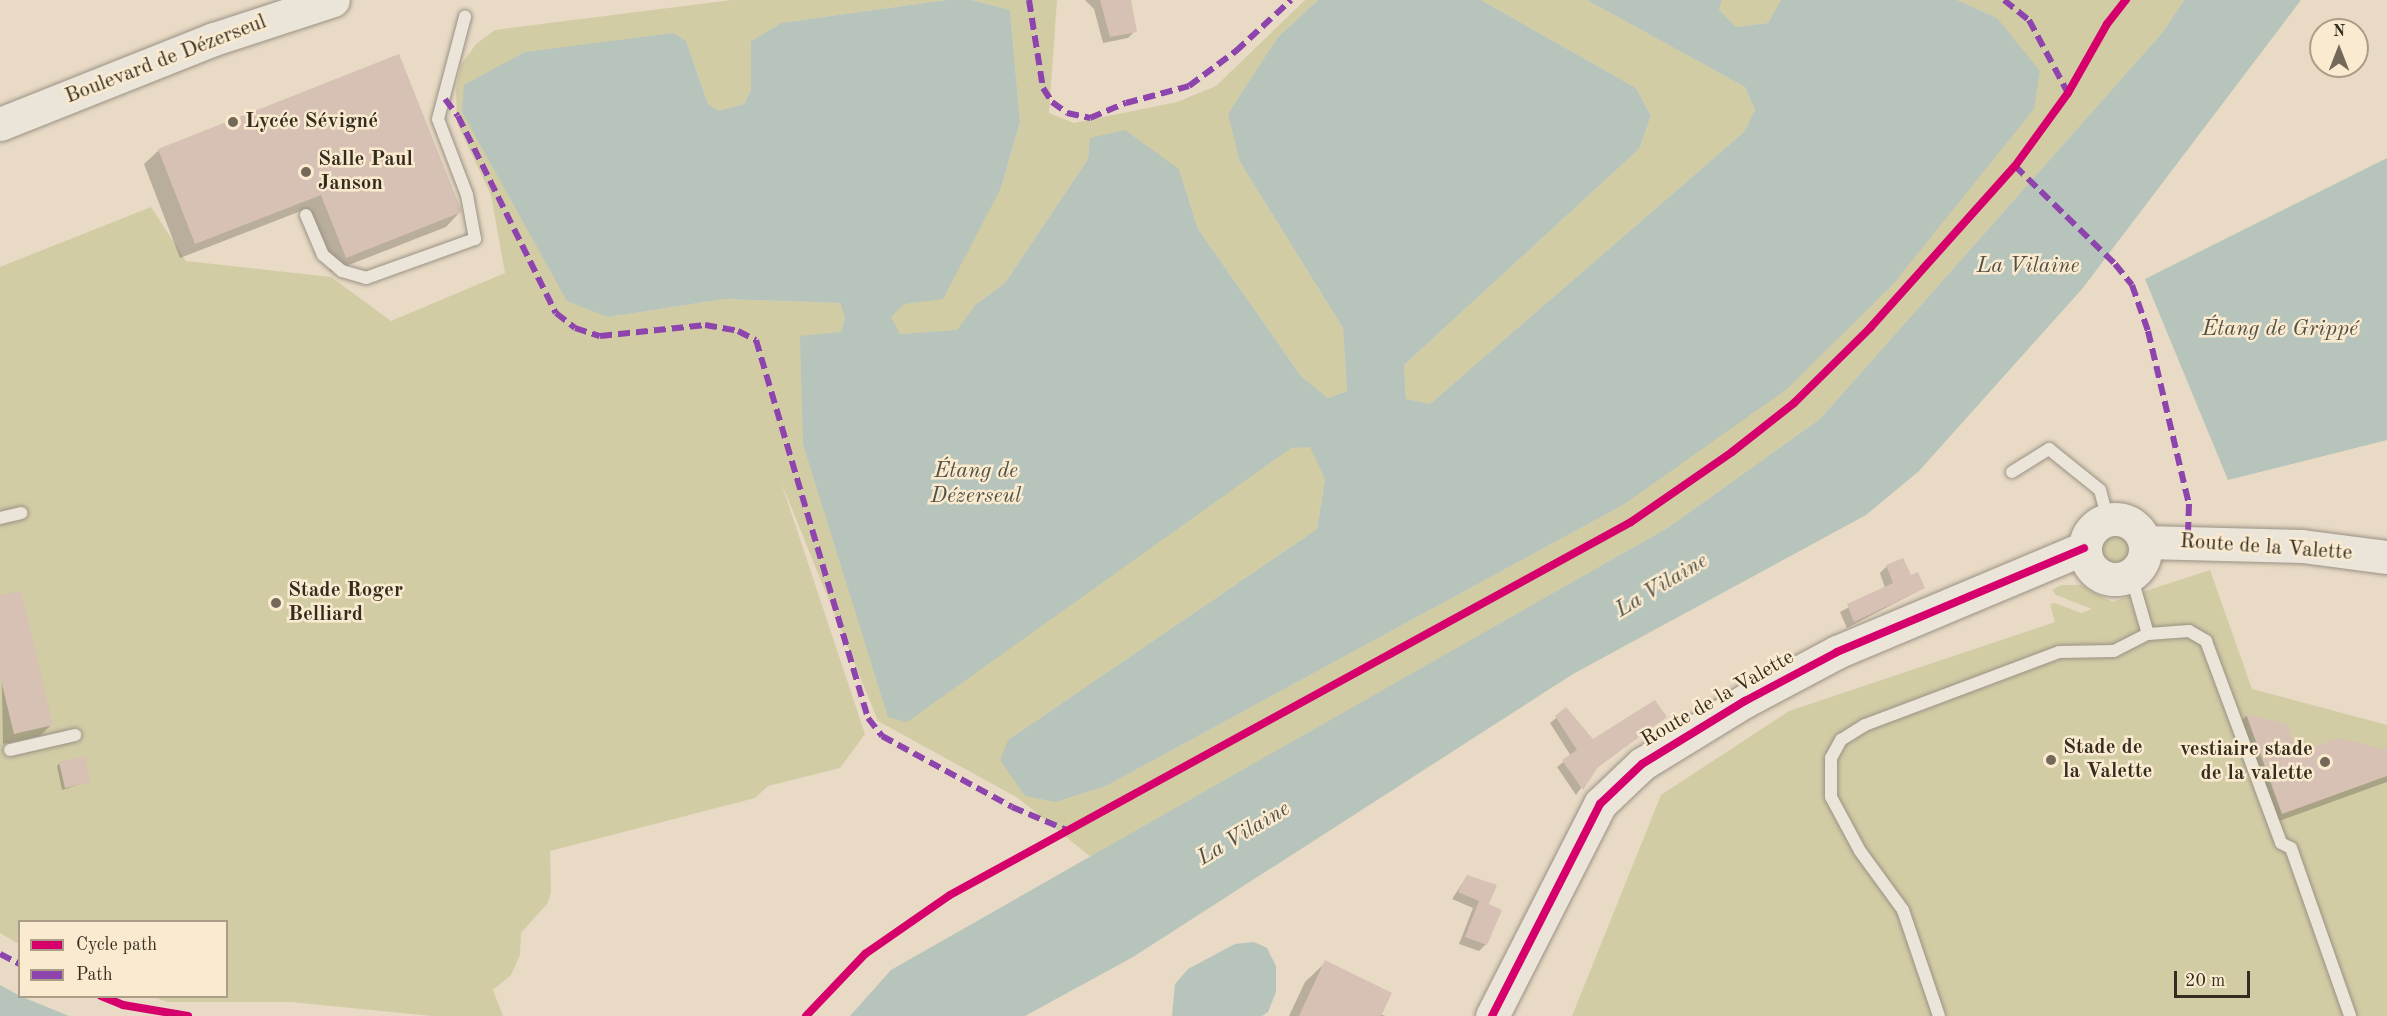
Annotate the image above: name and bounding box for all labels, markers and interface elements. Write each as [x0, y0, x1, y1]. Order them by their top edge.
street label: Boulevard de Dézerseul [62, 10, 270, 110]
north arrow [2309, 18, 2369, 78]
text: N [2333, 24, 2345, 40]
place label: Lycée Sévigné [245, 109, 378, 135]
marker: Lycée Sévigné [226, 115, 240, 129]
place label: Salle Paul Janson [318, 147, 413, 197]
marker: Salle Paul Janson [299, 165, 313, 179]
water label: La Vilaine [1976, 254, 2080, 280]
water label: Étang de Grippé [2202, 317, 2358, 343]
water label: Étang de Dézerseul [931, 458, 1021, 510]
street label: Route de la Valette [2179, 529, 2353, 567]
water label: La Vilaine [1611, 548, 1713, 624]
place label: Stade Roger Belliard [288, 578, 403, 628]
marker: Stade Roger Belliard [269, 596, 283, 610]
street label: Route de la Valette [1637, 645, 1799, 753]
place label: Stade de la Valette [2063, 735, 2152, 785]
place label: vestiaire stade de la valette [2180, 737, 2313, 787]
marker: Stade de la Valette [2044, 753, 2058, 767]
marker: vestiaire stade de la valette [2318, 755, 2332, 769]
water label: La Vilaine [1193, 796, 1295, 872]
legend [18, 920, 228, 998]
text: Cycle path [76, 936, 157, 954]
scale bar [2177, 959, 2254, 997]
text: Path [76, 966, 112, 984]
text: 20 m [2185, 972, 2225, 990]

